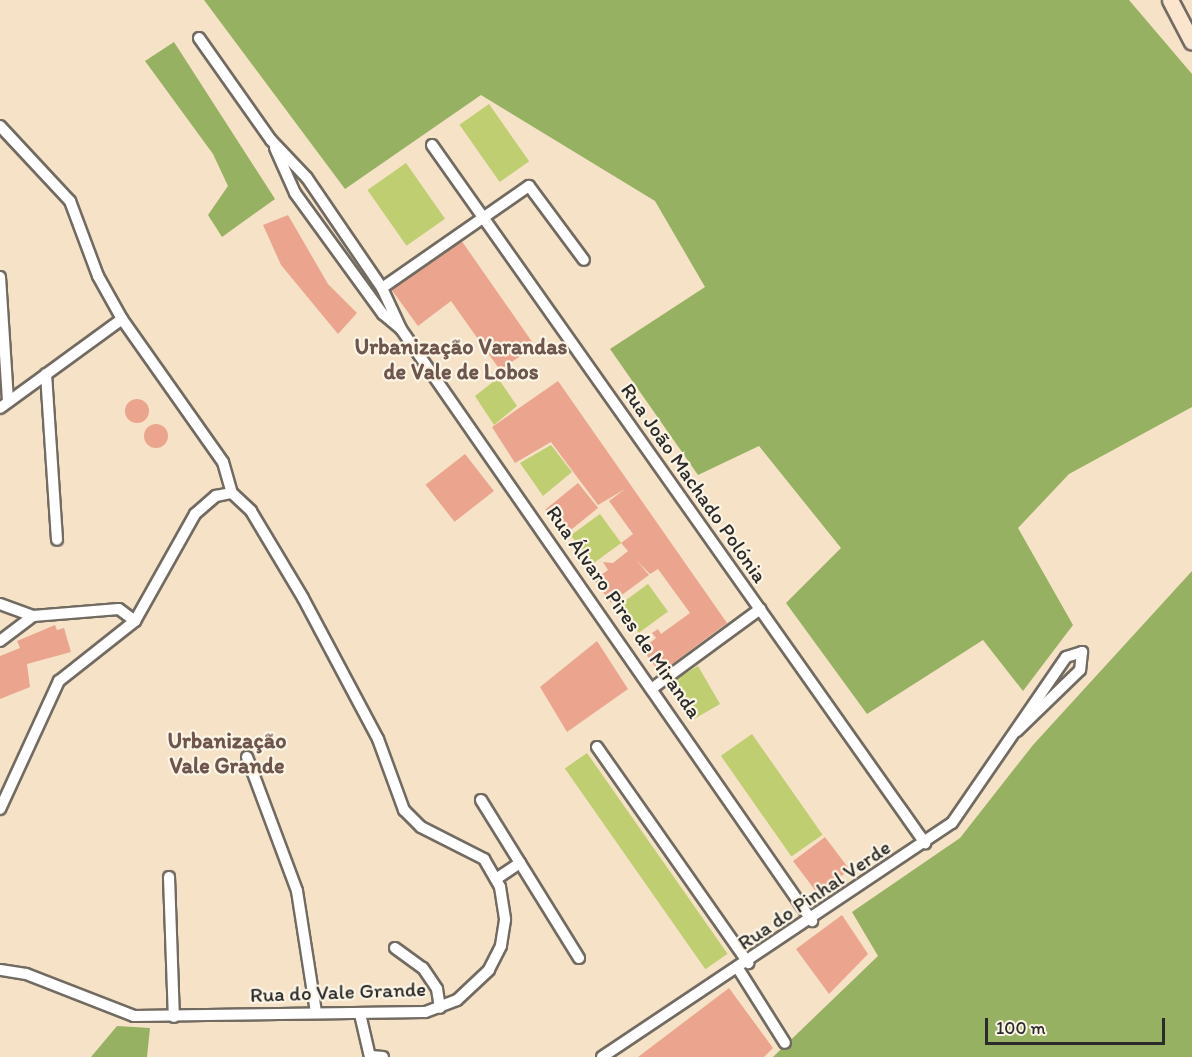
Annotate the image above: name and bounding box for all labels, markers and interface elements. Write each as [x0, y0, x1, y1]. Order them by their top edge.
district label: Urbanização Varandas de Vale de Lobos [355, 333, 567, 384]
street label: Rua João Machado Polónia [615, 378, 773, 588]
street label: Rua Álvaro Pires de Miranda [541, 501, 707, 723]
district label: Urbanização Vale Grande [168, 727, 286, 778]
street label: Rua do Pinhal Verde [733, 835, 895, 955]
street label: Rua do Vale Grande [250, 976, 426, 1008]
scale bar [988, 1006, 1168, 1044]
text: 100 m [996, 1017, 1046, 1039]

